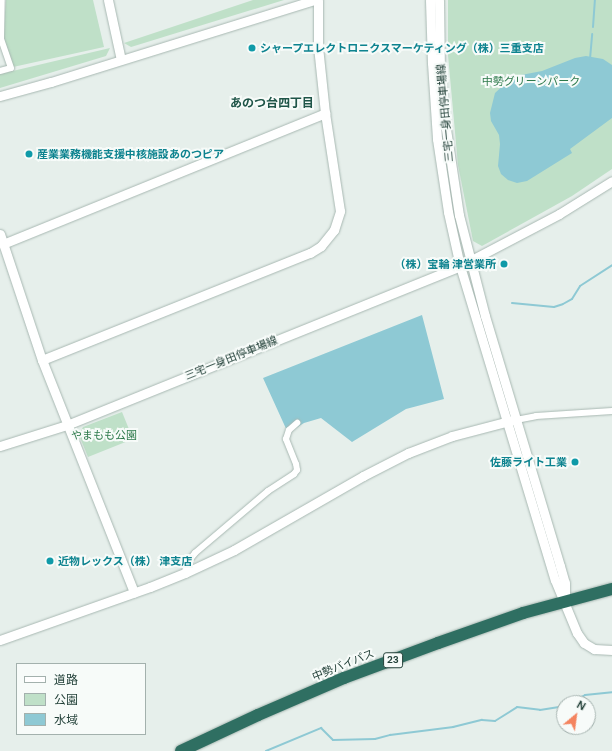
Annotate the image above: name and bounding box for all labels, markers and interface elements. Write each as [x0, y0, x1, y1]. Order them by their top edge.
place label: シャープエレクトロニクスマーケティング（株）三重支店 [260, 41, 546, 55]
marker: シャープエレクトロニクスマーケティング（株）三重支店 [247, 43, 257, 53]
street label: 三宅一身田停車場線 [434, 63, 456, 163]
park label: 中勢グリーンパーク [482, 74, 580, 88]
district label: あのつ台四丁目 [230, 97, 314, 111]
place label: 産業業務機能支援中核施設あのつピア [37, 147, 224, 161]
marker: 産業業務機能支援中核施設あのつピア [24, 149, 34, 159]
place label: （株）宝輪 津営業所 [394, 257, 496, 271]
marker: （株）宝輪 津営業所 [499, 259, 509, 269]
street label: 三宅一身田停車場線 [183, 333, 279, 383]
park label: やまもも公園 [71, 428, 137, 442]
place label: 佐藤ライト工業 [490, 455, 567, 469]
marker: 佐藤ライト工業 [570, 457, 580, 467]
place label: 近物レックス（株） 津支店 [58, 554, 193, 568]
marker: 近物レックス（株） 津支店 [45, 556, 55, 566]
street label: 中勢バイパス [310, 647, 376, 683]
road number: 23 [383, 652, 403, 668]
legend [16, 663, 146, 735]
text: 道路 [54, 672, 78, 688]
text: 公園 [54, 692, 78, 708]
north arrow [556, 695, 596, 735]
text: N [574, 697, 588, 713]
text: 水域 [54, 712, 78, 728]

